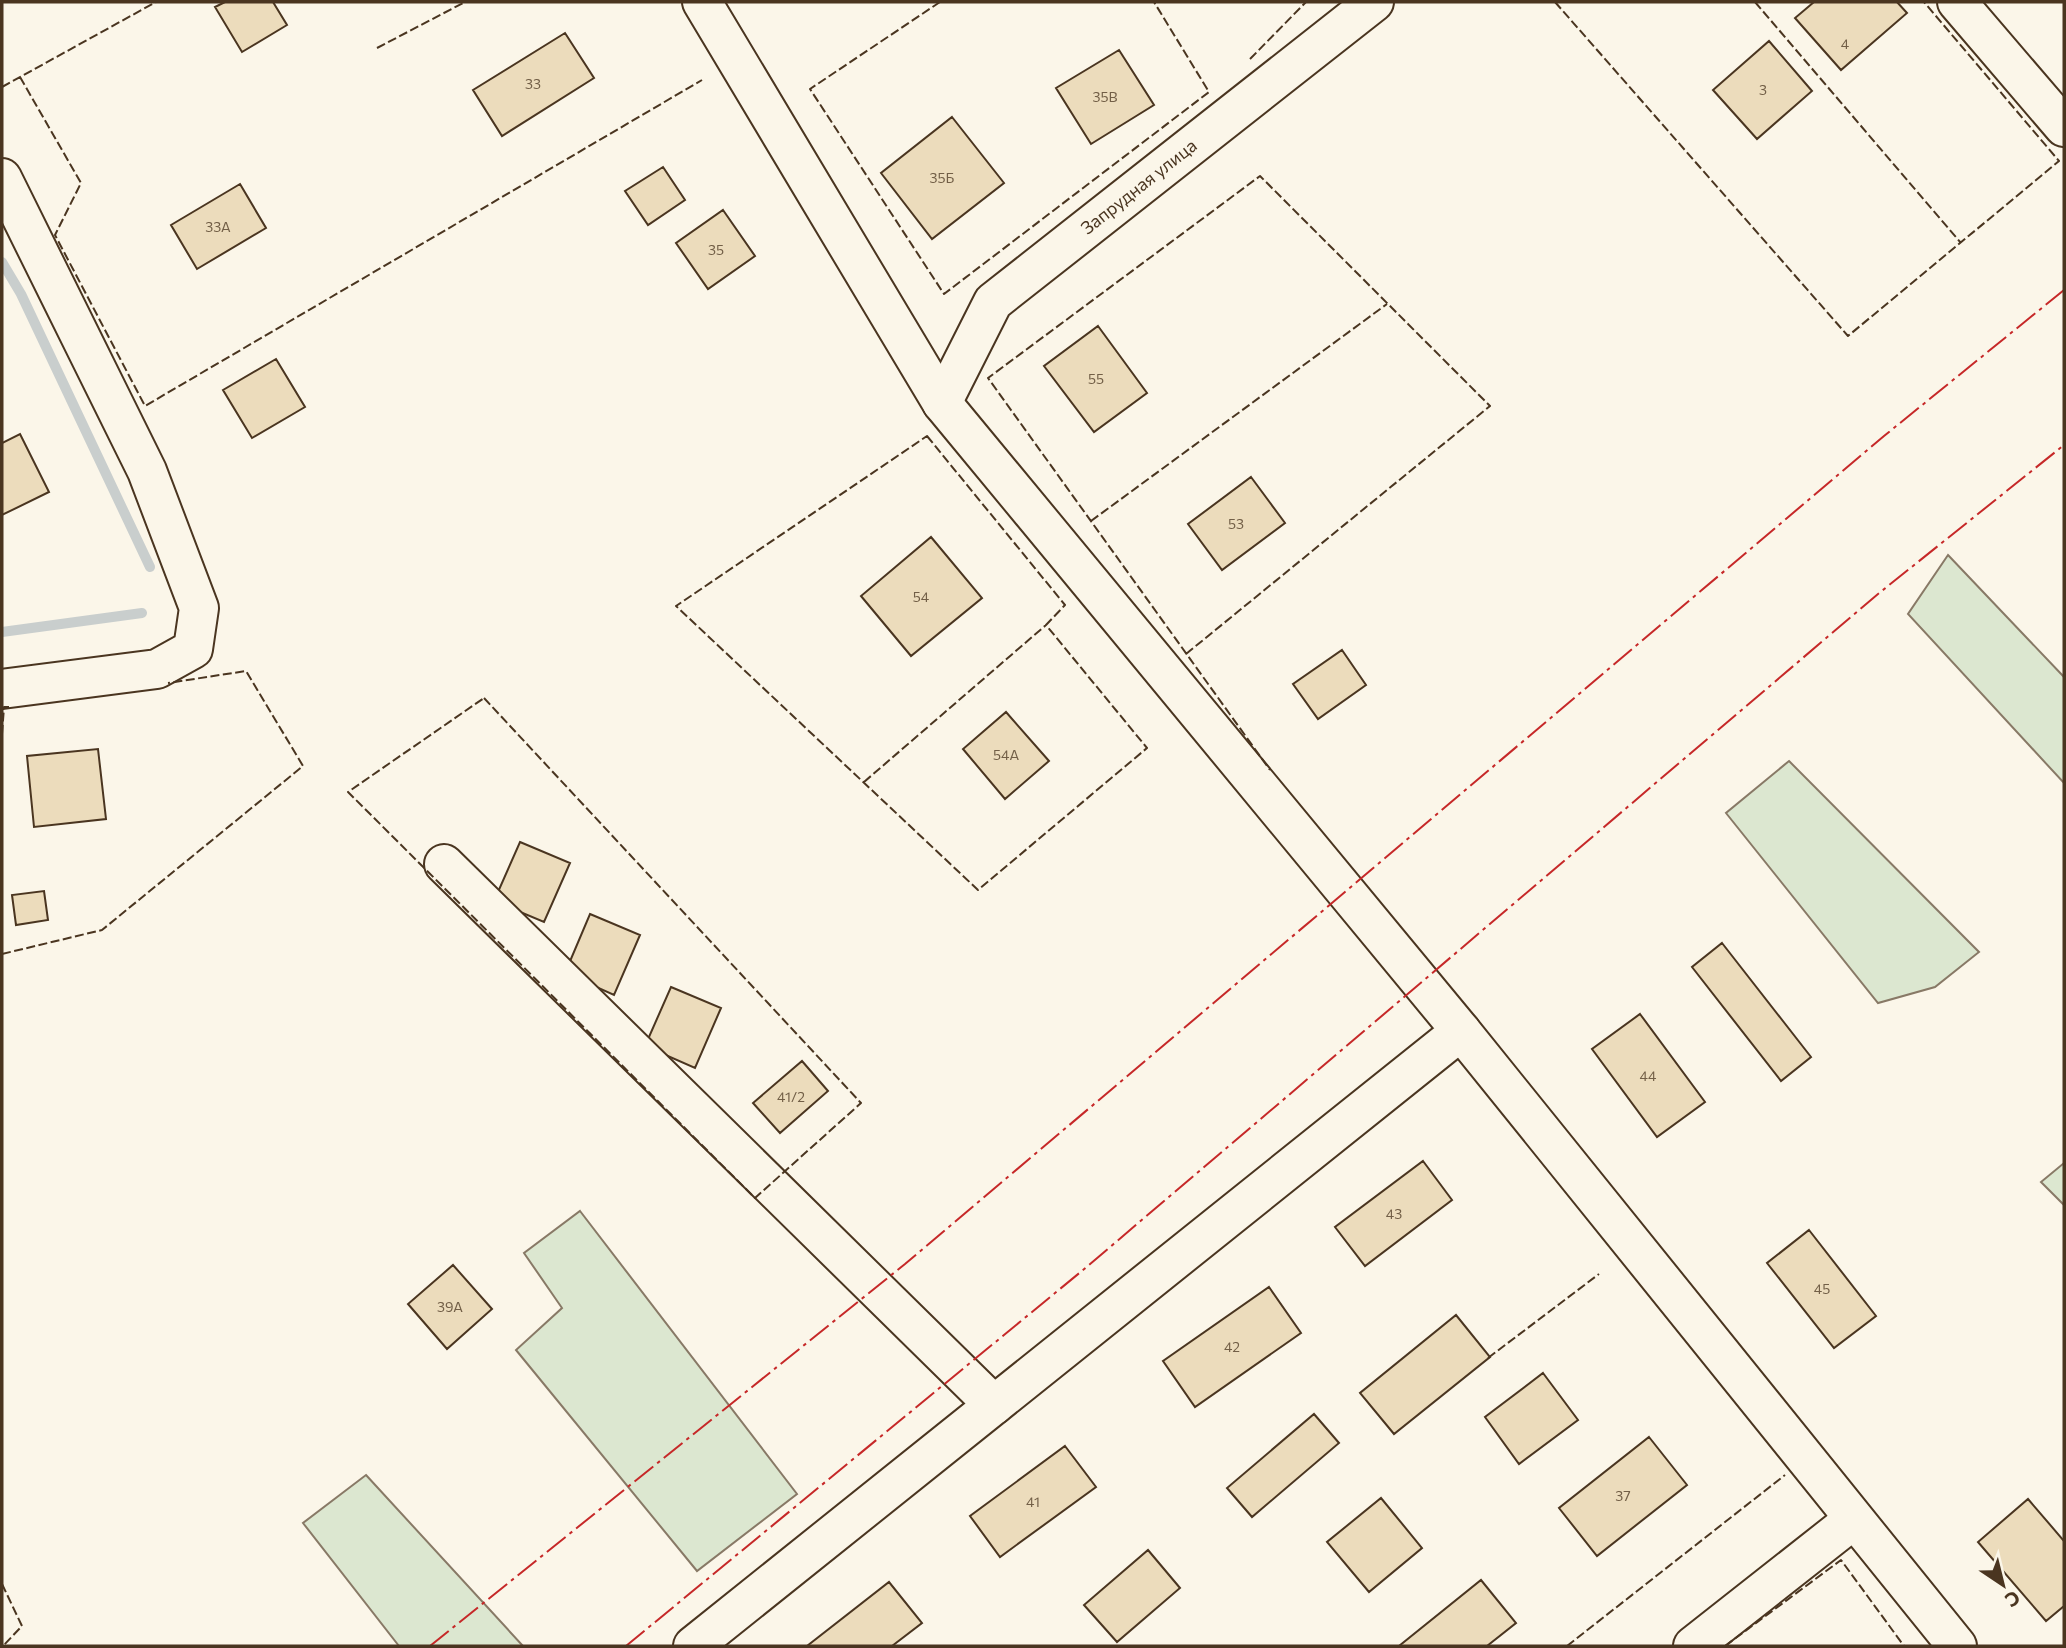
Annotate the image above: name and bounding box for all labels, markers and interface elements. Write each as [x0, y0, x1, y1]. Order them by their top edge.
house number: 4 [1841, 35, 1850, 52]
house number: 33 [525, 75, 541, 92]
house number: 3 [1759, 81, 1767, 98]
house number: 35В [1092, 88, 1118, 105]
street label: Запрудная улица [1076, 134, 1201, 239]
house number: 35Б [930, 169, 955, 186]
house number: 33А [205, 218, 231, 235]
house number: 35 [708, 241, 724, 258]
house number: 55 [1088, 370, 1104, 387]
house number: 53 [1228, 515, 1244, 532]
house number: 54 [913, 588, 930, 605]
house number: 54А [993, 746, 1019, 763]
house number: 44 [1640, 1067, 1657, 1084]
house number: 41/2 [777, 1088, 805, 1105]
house number: 43 [1386, 1205, 1402, 1222]
house number: 45 [1814, 1280, 1830, 1297]
house number: 39А [437, 1298, 463, 1315]
house number: 42 [1224, 1338, 1240, 1355]
house number: 37 [1615, 1487, 1631, 1504]
house number: 41 [1026, 1493, 1040, 1510]
north arrow [1968, 1550, 2038, 1620]
text: С [2001, 1586, 2025, 1612]

